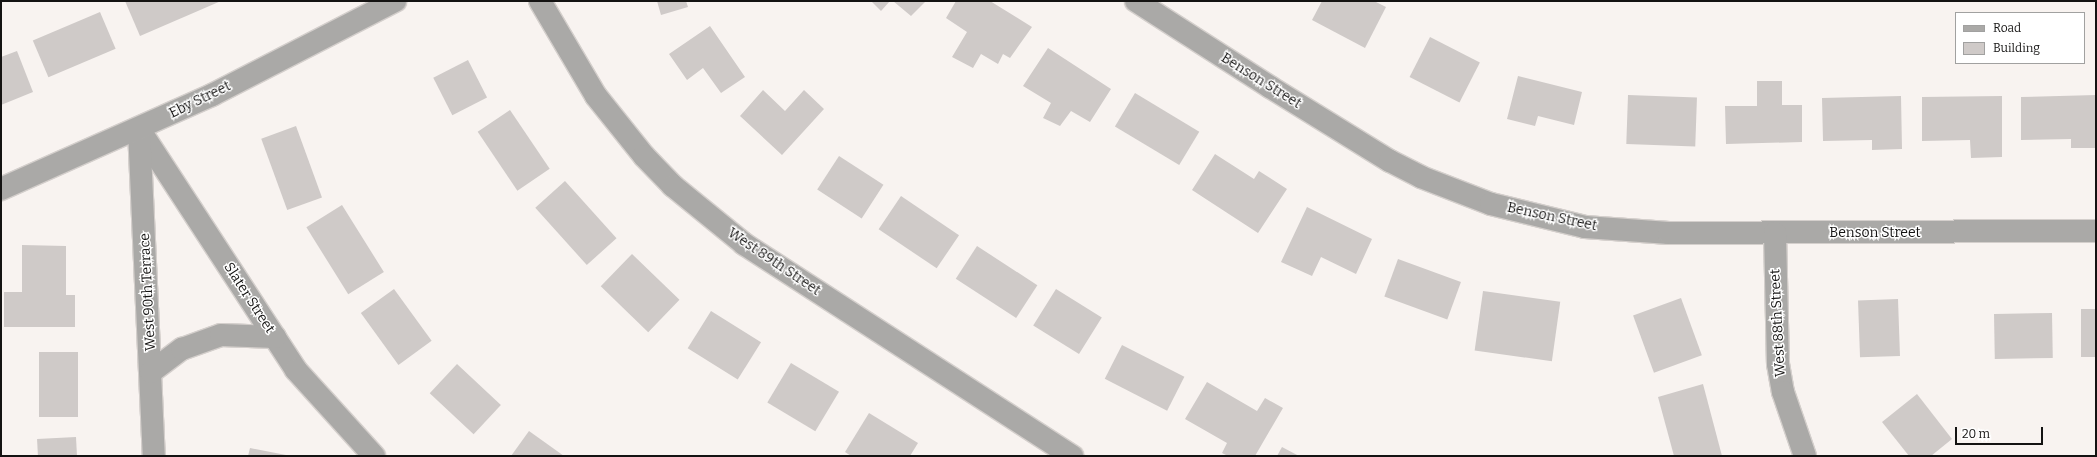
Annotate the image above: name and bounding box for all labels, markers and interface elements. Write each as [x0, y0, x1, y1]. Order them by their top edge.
legend [1955, 12, 2085, 64]
text: Road [1993, 21, 2021, 35]
text: Building [1993, 41, 2040, 55]
street label: Benson Street [1218, 50, 1304, 112]
street label: Eby Street [167, 78, 233, 122]
street label: Benson Street [1506, 199, 1598, 235]
street label: West 89th Street [724, 225, 824, 299]
street label: Benson Street [1829, 225, 1921, 241]
street label: West 90th Terrace [137, 233, 159, 351]
street label: Slater Street [220, 259, 278, 337]
street label: West 88th Street [1767, 269, 1789, 377]
scale bar [1957, 419, 2045, 445]
text: 20 m [1962, 427, 1990, 441]

